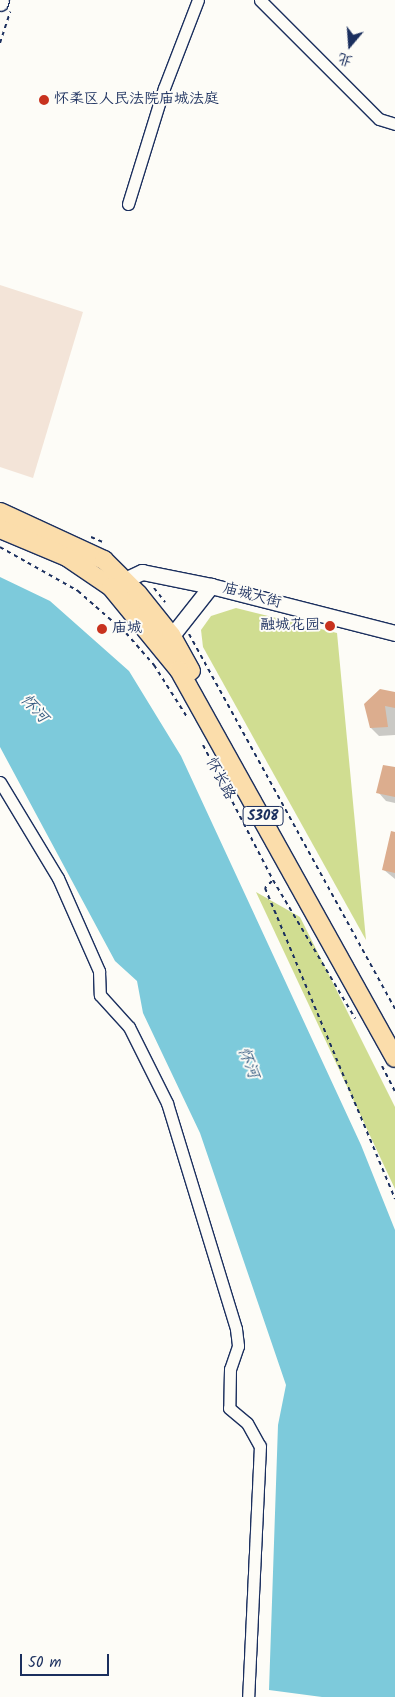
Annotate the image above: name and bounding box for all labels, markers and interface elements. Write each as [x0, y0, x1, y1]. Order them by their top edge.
north arrow [325, 20, 375, 70]
text: 北 [335, 47, 355, 72]
place label: 怀柔区人民法院庙城法庭 [54, 91, 219, 109]
marker: 怀柔区人民法院庙城法庭 [38, 94, 50, 106]
street label: 庙城大街 [221, 580, 283, 612]
place label: 融城花园 [260, 617, 320, 635]
place label: 庙城 [112, 620, 142, 638]
marker: 融城花园 [324, 620, 336, 632]
marker: 庙城 [96, 623, 108, 635]
water label: 怀河 [16, 691, 52, 727]
street label: 怀长路 [201, 755, 239, 803]
road number: S308 [242, 804, 284, 828]
water label: 怀河 [233, 1045, 263, 1081]
scale bar [22, 1644, 111, 1676]
text: 50 m [28, 1651, 62, 1675]

